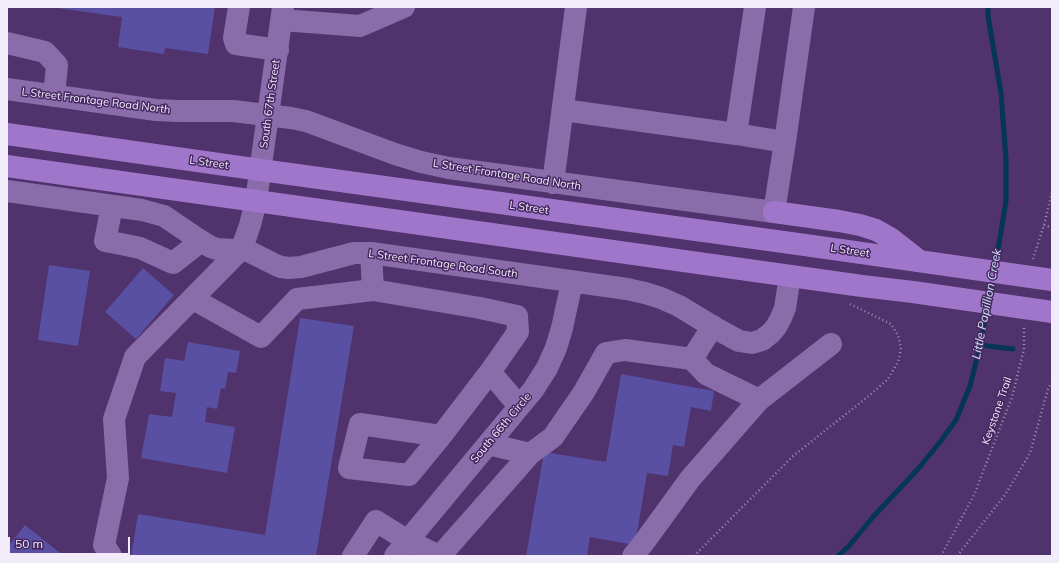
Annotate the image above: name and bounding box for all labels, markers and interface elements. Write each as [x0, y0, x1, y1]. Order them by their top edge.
street label: South 67th Street [257, 59, 283, 149]
street label: L Street Frontage Road North [21, 85, 171, 117]
street label: L Street [189, 154, 229, 172]
street label: L Street Frontage Road North [432, 157, 582, 193]
street label: L Street [509, 199, 549, 217]
street label: L Street [830, 242, 870, 260]
street label: L Street Frontage Road South [368, 247, 518, 281]
water label: Little Papillion Creek [969, 248, 1005, 360]
street label: Keystone Trail [979, 375, 1015, 447]
street label: South 66th Circle [468, 390, 534, 466]
scale bar [10, 529, 132, 555]
text: 50 m [15, 536, 43, 551]

